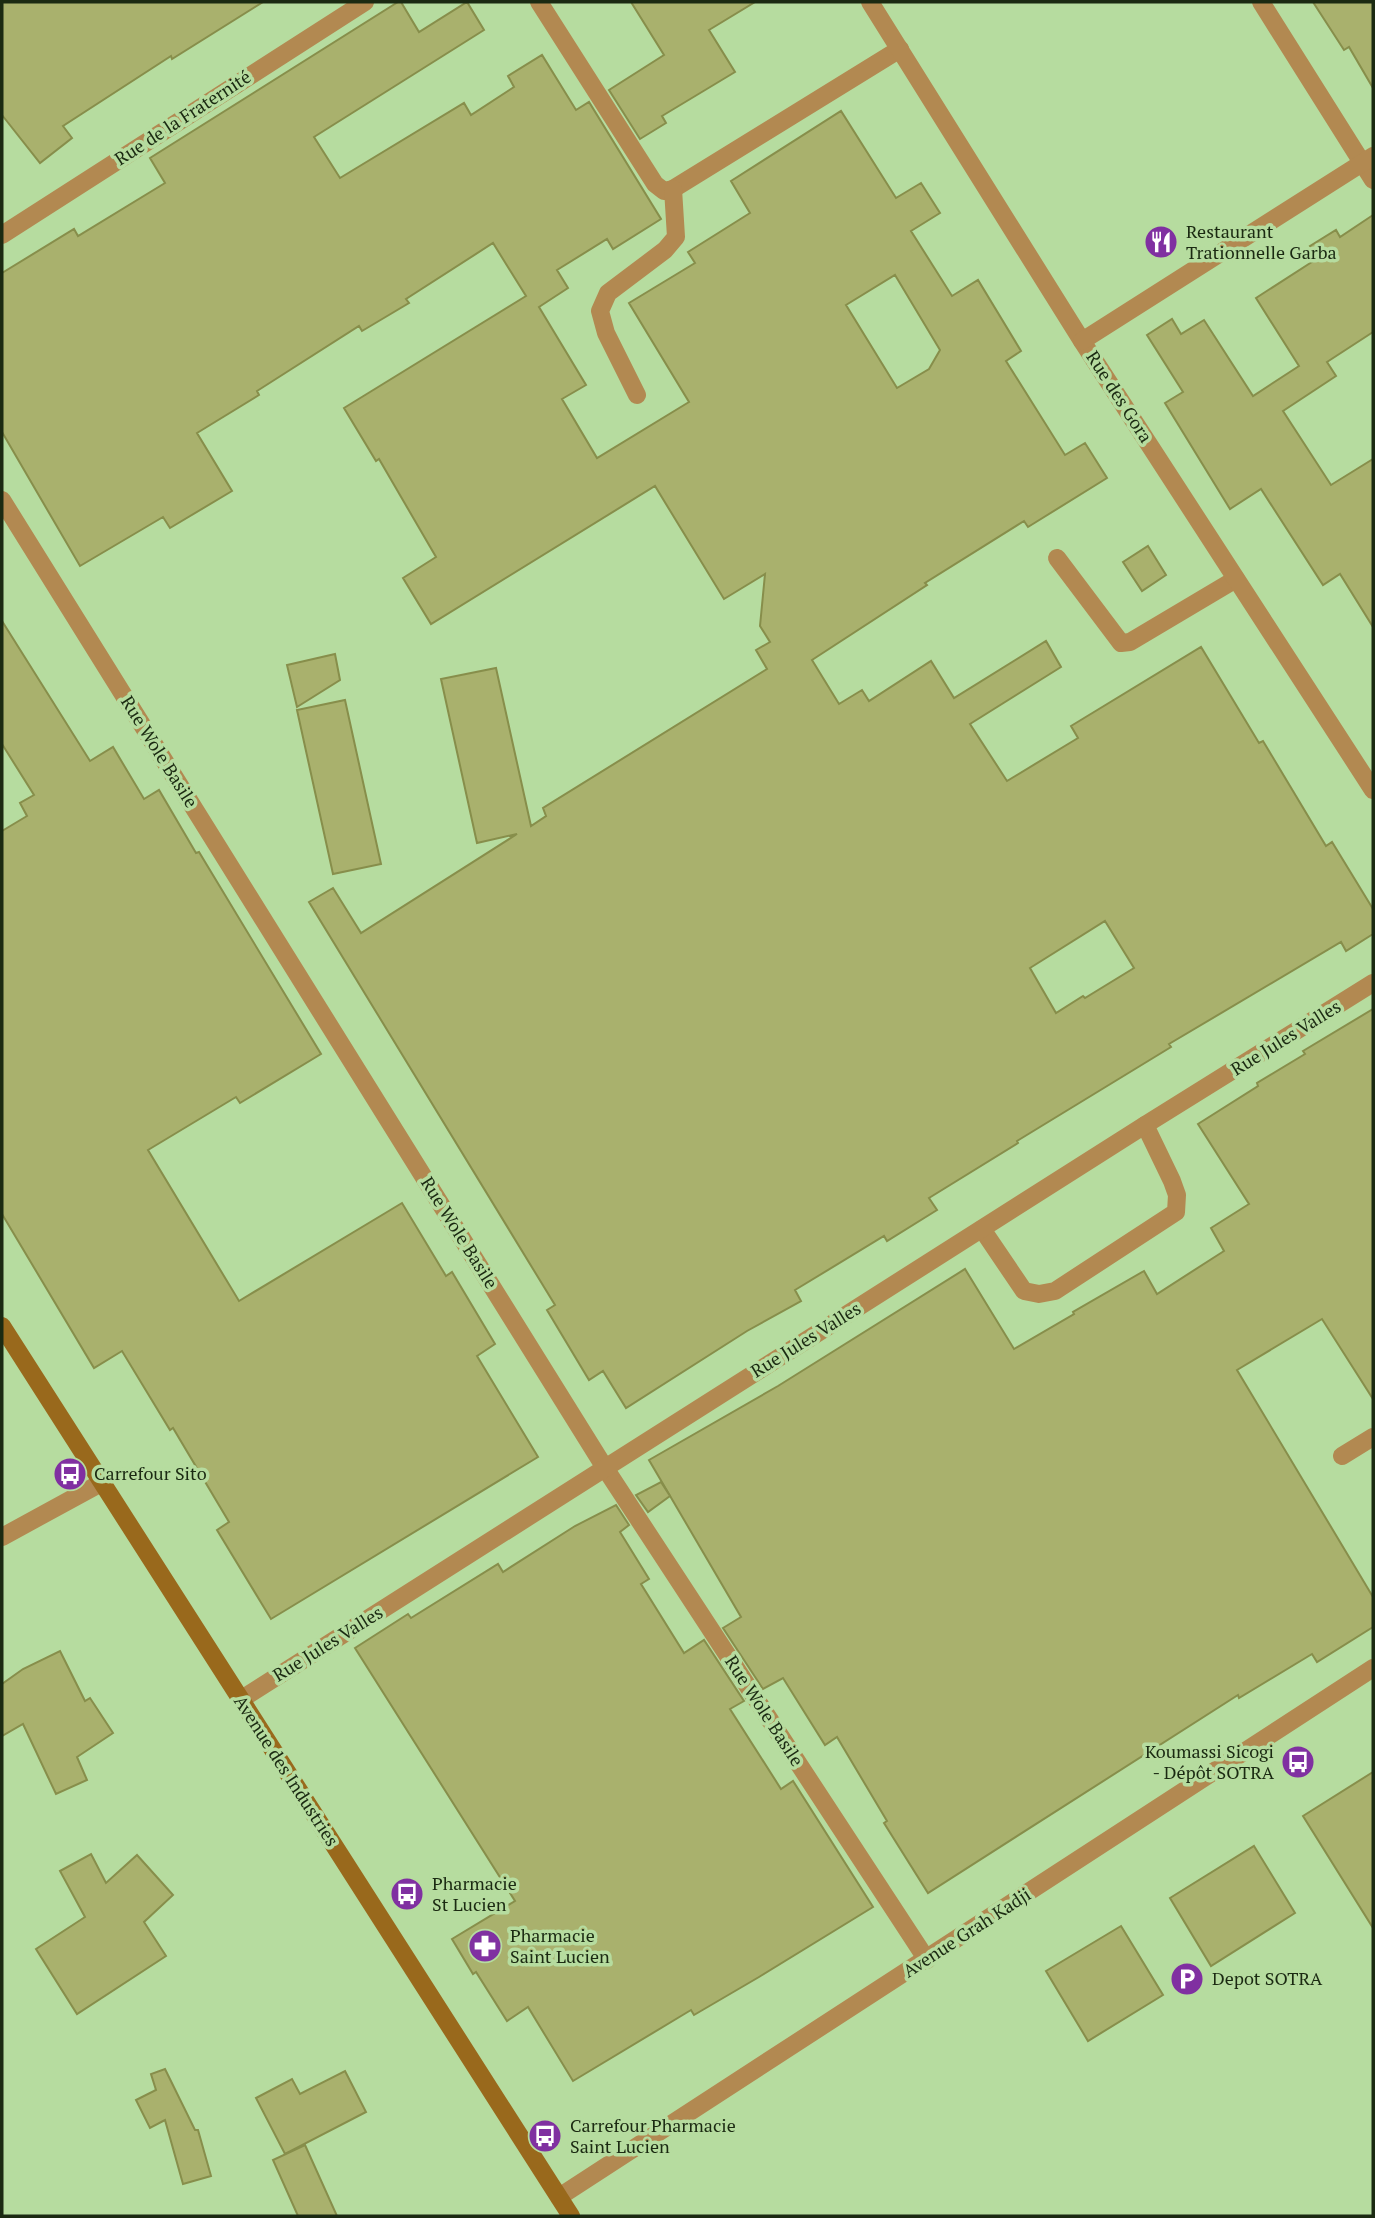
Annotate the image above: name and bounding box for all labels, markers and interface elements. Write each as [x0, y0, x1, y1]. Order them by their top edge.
street label: Rue de la Fraternité [110, 64, 255, 170]
place label: Restaurant Trationnelle Garba [1186, 219, 1337, 264]
restaurant icon: Restaurant Trationnelle Garba [1142, 223, 1180, 261]
street label: Rue des Gora [1081, 346, 1158, 447]
street label: Rue Wole Basile [116, 691, 204, 812]
street label: Rue Jules Valles [1226, 994, 1345, 1081]
street label: Rue Wole Basile [416, 1172, 504, 1293]
street label: Rue Jules Valles [746, 1296, 865, 1383]
bus stop icon: Carrefour Sito [51, 1455, 89, 1493]
place label: Carrefour Sito [94, 1461, 207, 1485]
street label: Rue Jules Valles [268, 1600, 387, 1687]
street label: Rue Wole Basile [720, 1650, 810, 1770]
street label: Avenue des Industries [229, 1690, 345, 1851]
place label: Koumassi Sicogi - Dépôt SOTRA [1145, 1739, 1275, 1784]
bus stop icon: Koumassi Sicogi - Dépôt SOTRA [1279, 1743, 1317, 1781]
place label: Pharmacie St Lucien [432, 1871, 517, 1916]
bus stop icon: Pharmacie St Lucien [388, 1875, 426, 1913]
street label: Avenue Grah Kadji [898, 1882, 1035, 1983]
place label: Pharmacie Saint Lucien [510, 1923, 610, 1968]
pharmacy icon: Pharmacie Saint Lucien [466, 1927, 504, 1965]
parking icon: Depot SOTRA [1168, 1960, 1206, 1998]
place label: Depot SOTRA [1212, 1966, 1323, 1990]
place label: Carrefour Pharmacie Saint Lucien [570, 2113, 736, 2158]
bus stop icon: Carrefour Pharmacie Saint Lucien [526, 2117, 564, 2155]

